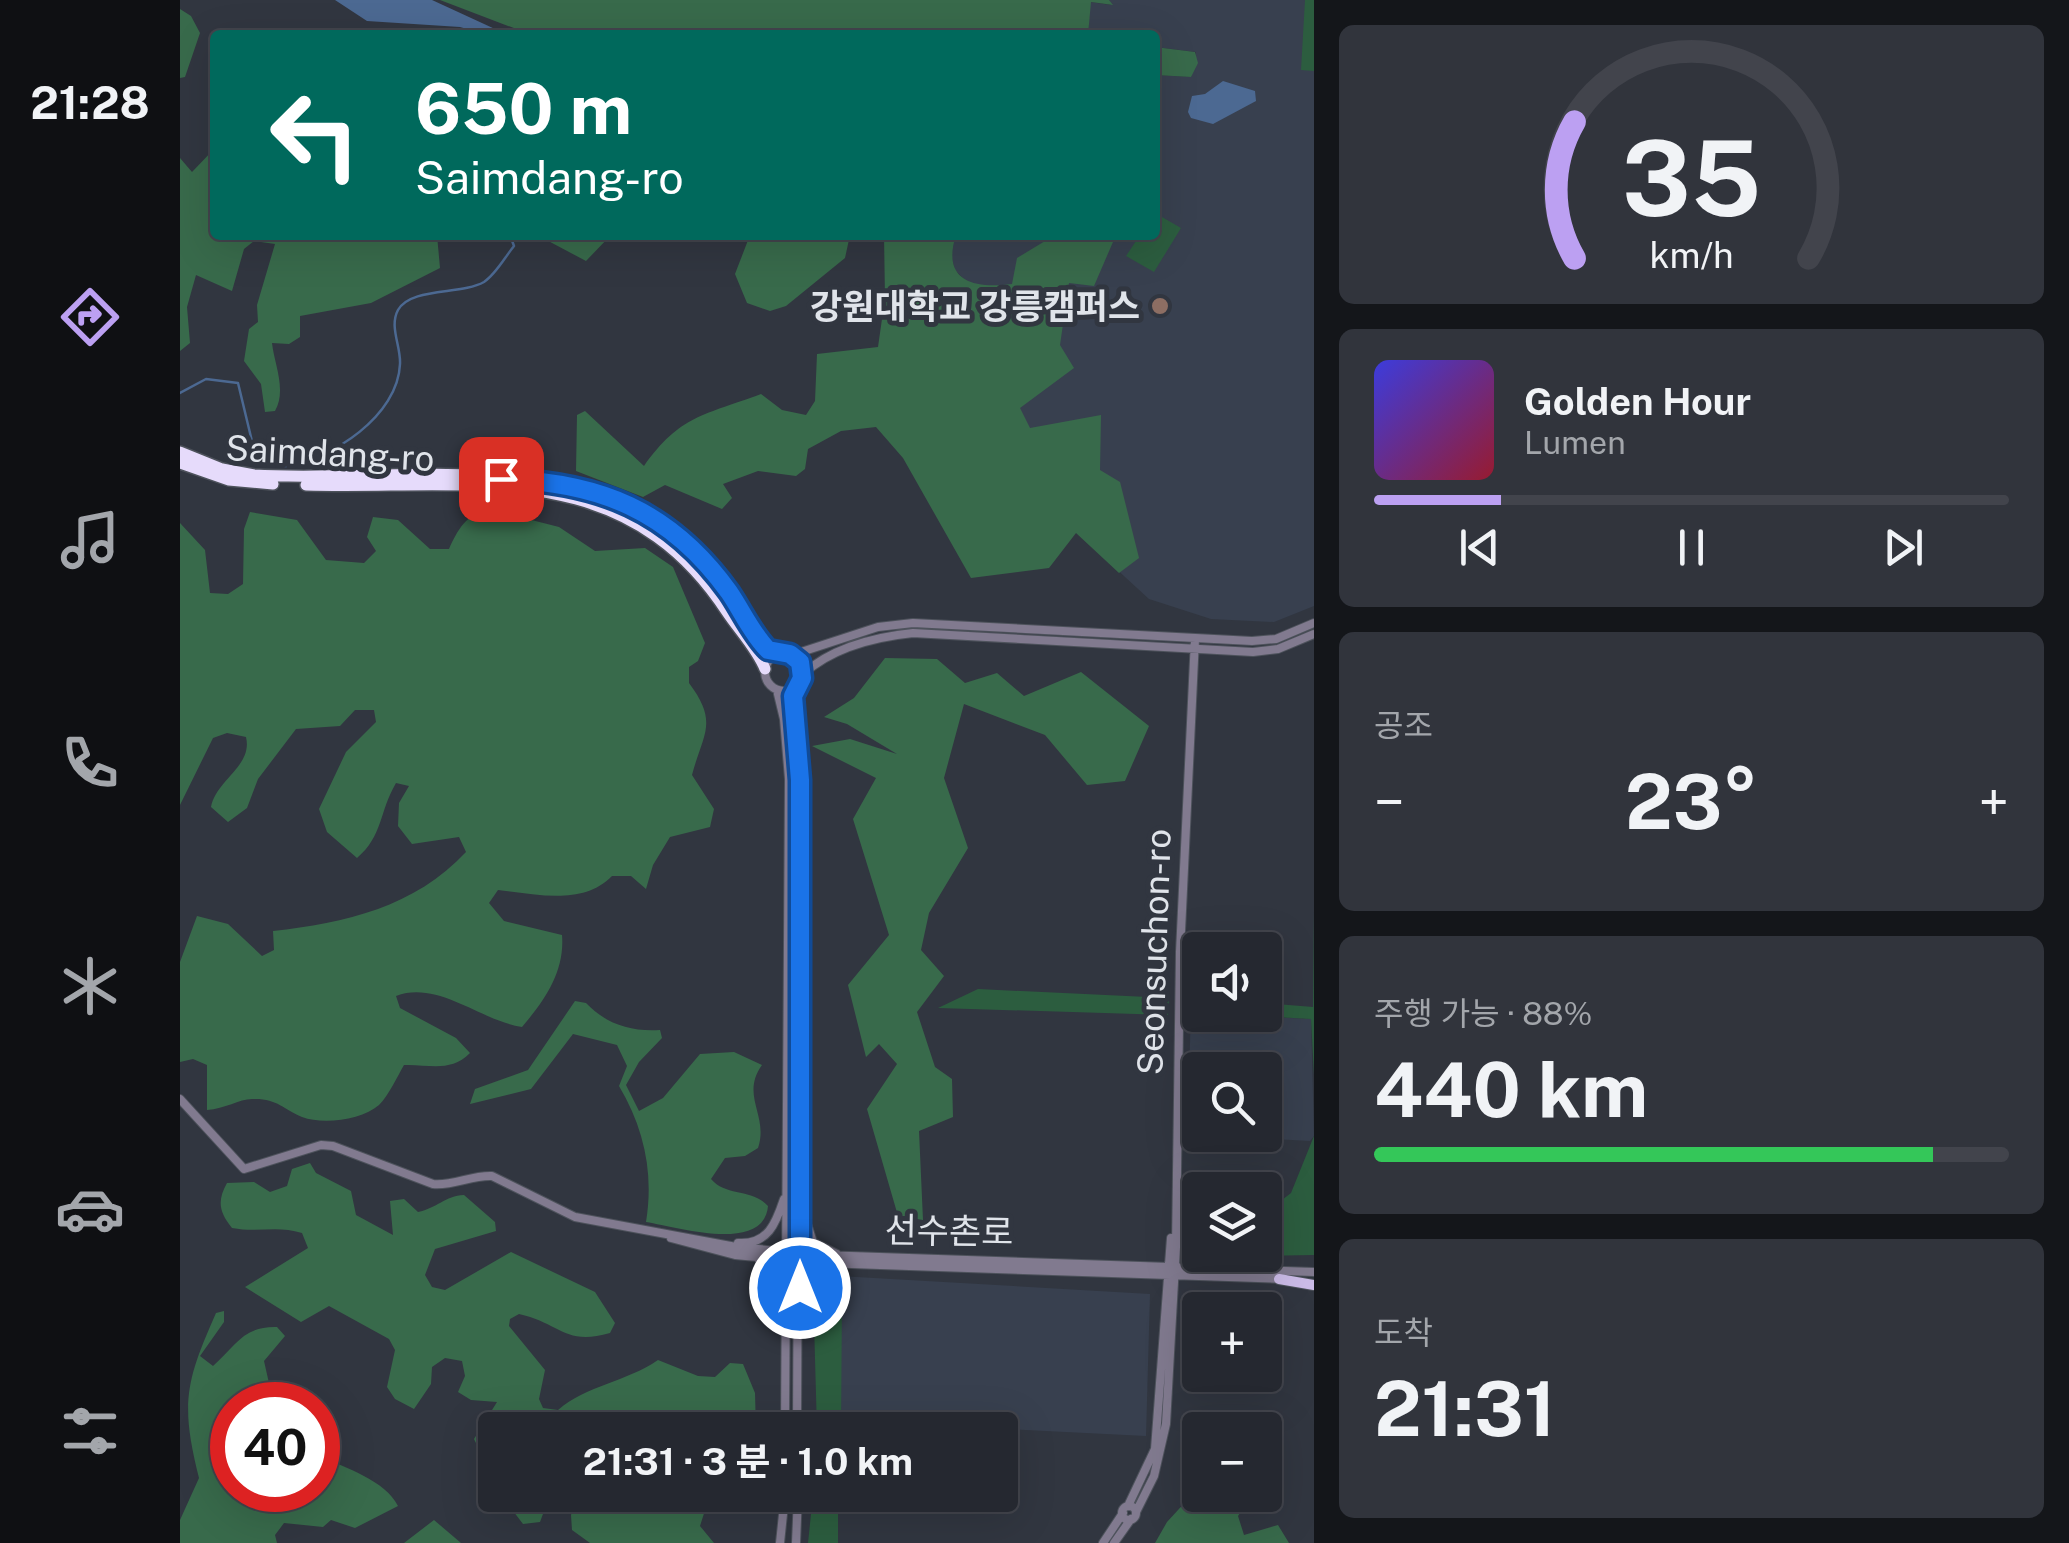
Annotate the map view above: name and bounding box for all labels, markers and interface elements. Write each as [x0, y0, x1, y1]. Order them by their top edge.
text: 650 m [415, 67, 632, 150]
icon: left [250, 70, 380, 200]
text: 21:28 [30, 76, 150, 129]
text: 35 [1622, 117, 1761, 239]
text: Saimdang-ro [415, 151, 684, 204]
text: km/h [1649, 234, 1734, 276]
icon: directions [55, 282, 125, 352]
place label: 강원대학교 강릉캠퍼스 [810, 286, 1140, 327]
marker: 강원대학교 강릉캠퍼스 [1149, 295, 1171, 317]
text: Golden Hour [1524, 379, 1751, 424]
text: Lumen [1524, 424, 1626, 461]
street label: Saimdang-ro [225, 427, 435, 479]
pin [459, 437, 544, 522]
icon: arrive [474, 452, 529, 507]
icon: music [55, 505, 125, 575]
icon: previous [1452, 520, 1507, 575]
icon: pause [1664, 520, 1719, 575]
icon: next [1876, 520, 1931, 575]
text: 공조 [1374, 707, 1433, 744]
icon: phone [55, 728, 125, 798]
text: 23° [1625, 758, 1758, 846]
text: − [1374, 770, 1405, 834]
text: + [1979, 770, 2009, 834]
street label: Seonsuchon-ro [1129, 828, 1179, 1076]
map controls [1182, 932, 1282, 1512]
button: sound [1182, 932, 1282, 1032]
icon: climate [55, 951, 125, 1021]
text: 주행 가능 · 88% [1374, 995, 1592, 1032]
text: 440 km [1374, 1046, 1648, 1134]
button: search [1182, 1052, 1282, 1152]
button: layers [1182, 1172, 1282, 1272]
icon: car [55, 1174, 125, 1244]
street label: 선수촌로 [884, 1209, 1014, 1253]
position arrow [748, 1236, 852, 1340]
button: + [1182, 1292, 1282, 1392]
text: 도착 [1374, 1314, 1433, 1351]
text: 21:31 [1374, 1365, 1556, 1453]
speed limit sign: 40 [210, 1382, 340, 1512]
icon: filters [55, 1396, 125, 1466]
button: − [1182, 1412, 1282, 1512]
text: 21:31 · 3 분 · 1.0 km [583, 1439, 913, 1484]

